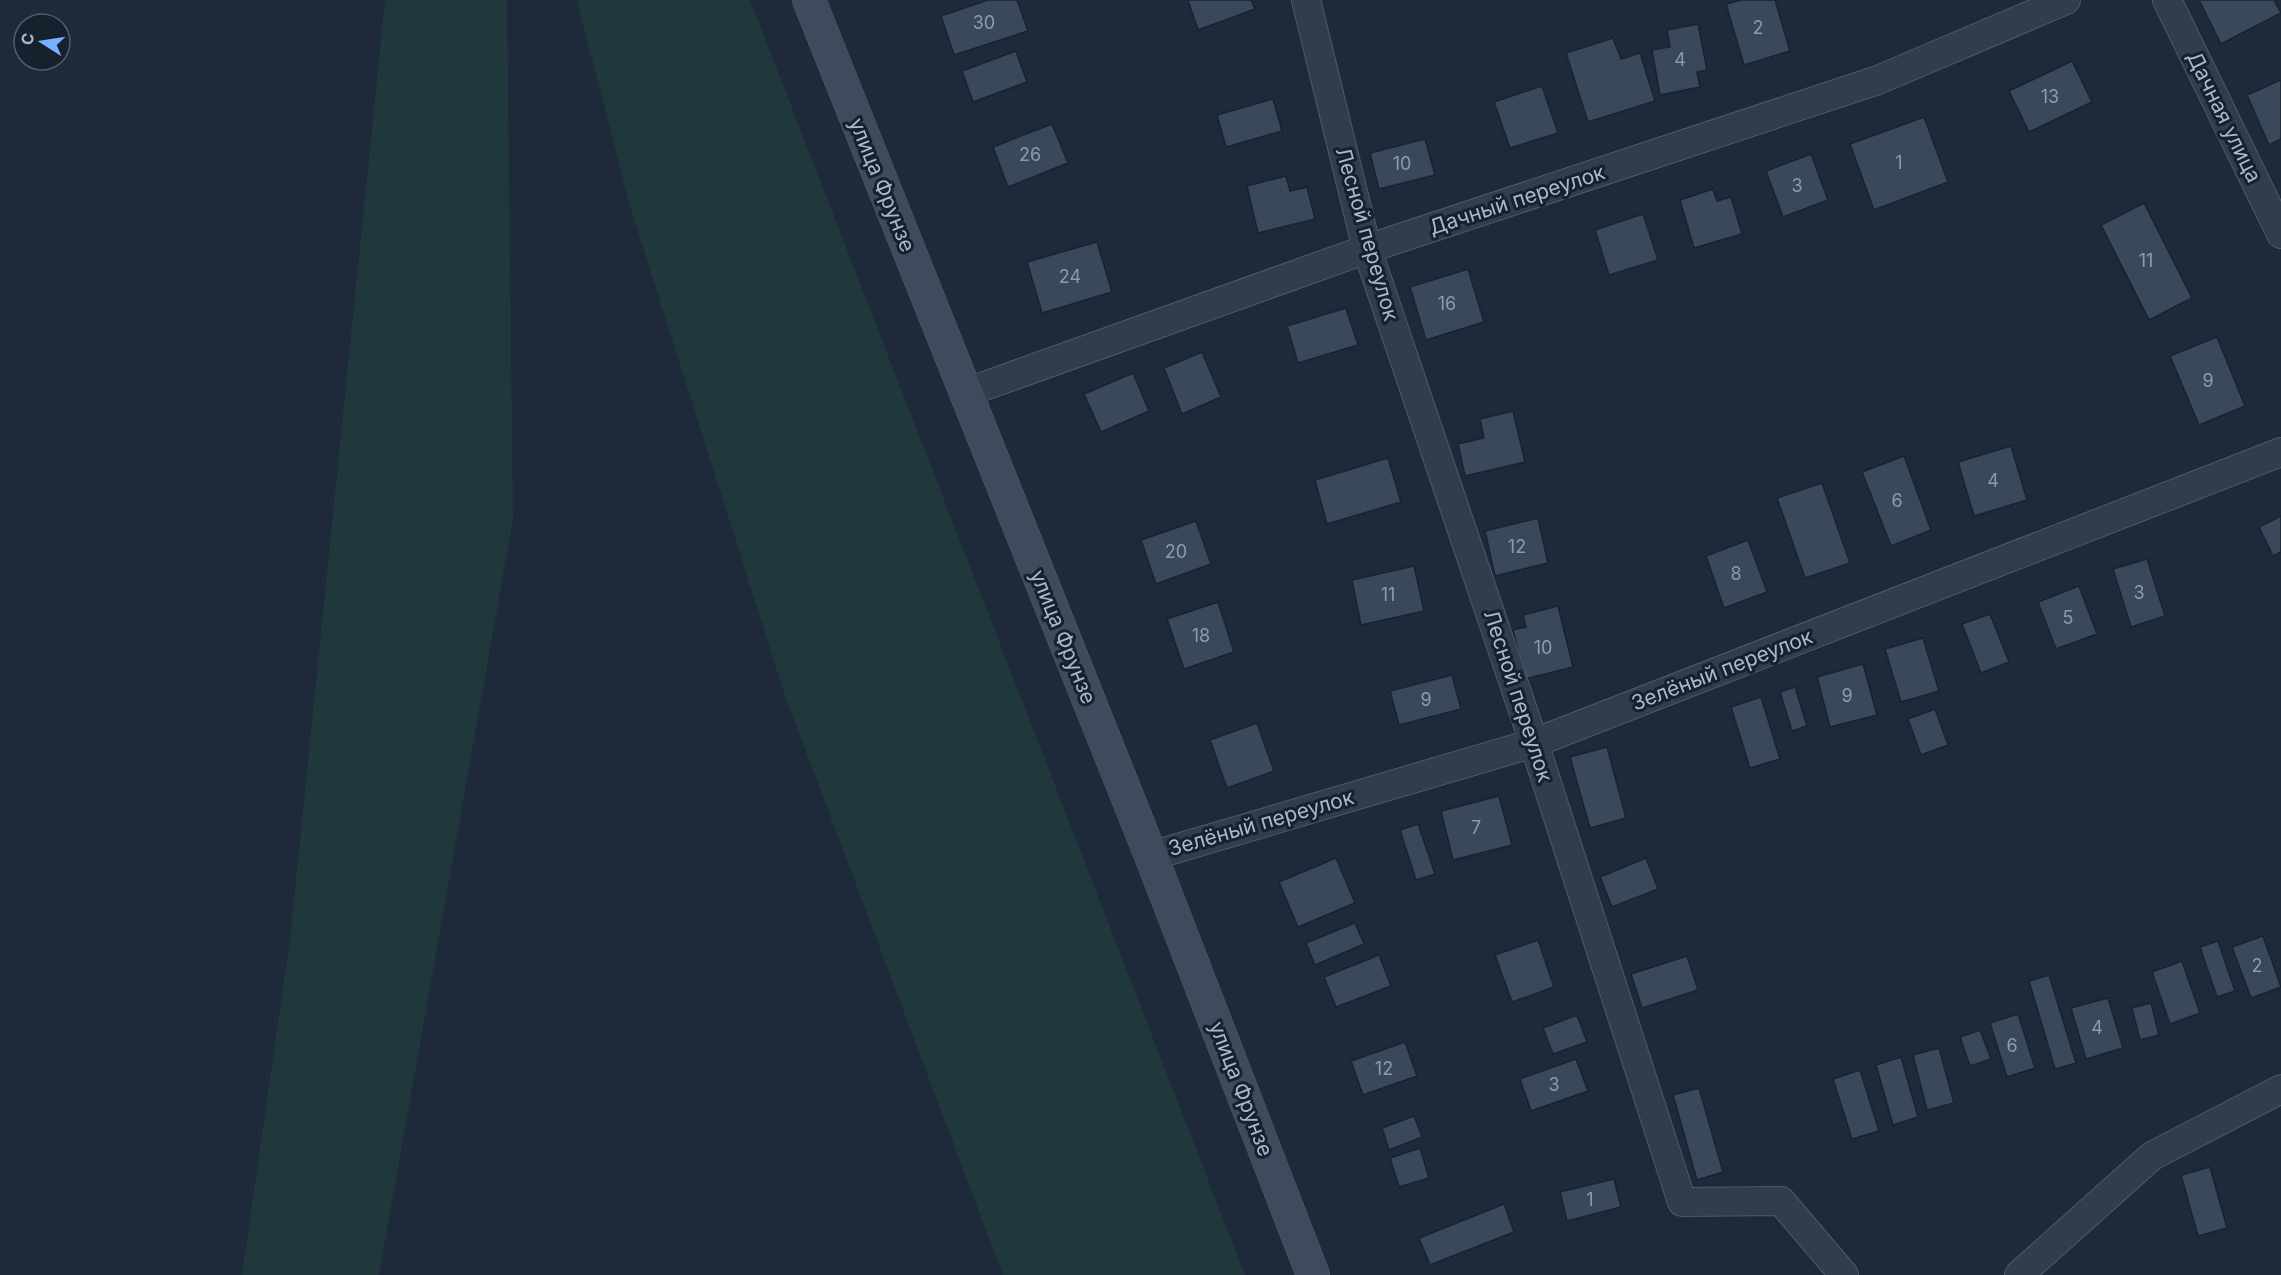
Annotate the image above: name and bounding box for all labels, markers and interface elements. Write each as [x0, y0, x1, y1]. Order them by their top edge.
north arrow [12, 12, 72, 72]
house number: 30 [973, 12, 995, 33]
house number: 2 [1753, 17, 1763, 38]
text: С [16, 31, 38, 47]
street label: Дачная улица [2182, 47, 2267, 186]
house number: 4 [1674, 49, 1686, 70]
house number: 13 [2041, 86, 2059, 107]
street label: улица Фрунзе [844, 114, 921, 255]
house number: 26 [1019, 144, 1041, 165]
street label: Лесной переулок [1331, 144, 1404, 324]
house number: 1 [1895, 152, 1903, 173]
house number: 10 [1393, 153, 1411, 174]
street label: Дачный переулок [1426, 159, 1609, 240]
house number: 3 [1791, 175, 1803, 196]
house number: 11 [2139, 250, 2153, 271]
house number: 24 [1059, 266, 1081, 287]
house number: 16 [1438, 293, 1456, 314]
house number: 9 [2202, 370, 2214, 391]
house number: 4 [1987, 470, 1999, 491]
house number: 6 [1891, 490, 1903, 511]
house number: 12 [1508, 536, 1526, 557]
house number: 20 [1165, 541, 1187, 562]
house number: 8 [1730, 563, 1742, 584]
street label: улица Фрунзе [1025, 566, 1102, 707]
house number: 3 [2133, 582, 2145, 603]
house number: 11 [1381, 584, 1395, 605]
street label: Лесной переулок [1479, 607, 1558, 786]
house number: 5 [2063, 607, 2073, 628]
street label: Зелёный переулок [1628, 623, 1816, 716]
house number: 18 [1192, 625, 1210, 646]
house number: 10 [1534, 637, 1552, 658]
house number: 9 [1841, 685, 1853, 706]
house number: 9 [1420, 689, 1432, 710]
street label: Зелёный переулок [1165, 784, 1357, 861]
house number: 7 [1471, 817, 1481, 838]
house number: 2 [2252, 955, 2262, 976]
house number: 4 [2091, 1017, 2103, 1038]
street label: улица Фрунзе [1204, 1018, 1279, 1160]
house number: 6 [2006, 1035, 2018, 1056]
house number: 12 [1375, 1058, 1393, 1079]
house number: 3 [1548, 1074, 1560, 1095]
house number: 1 [1586, 1189, 1594, 1210]

